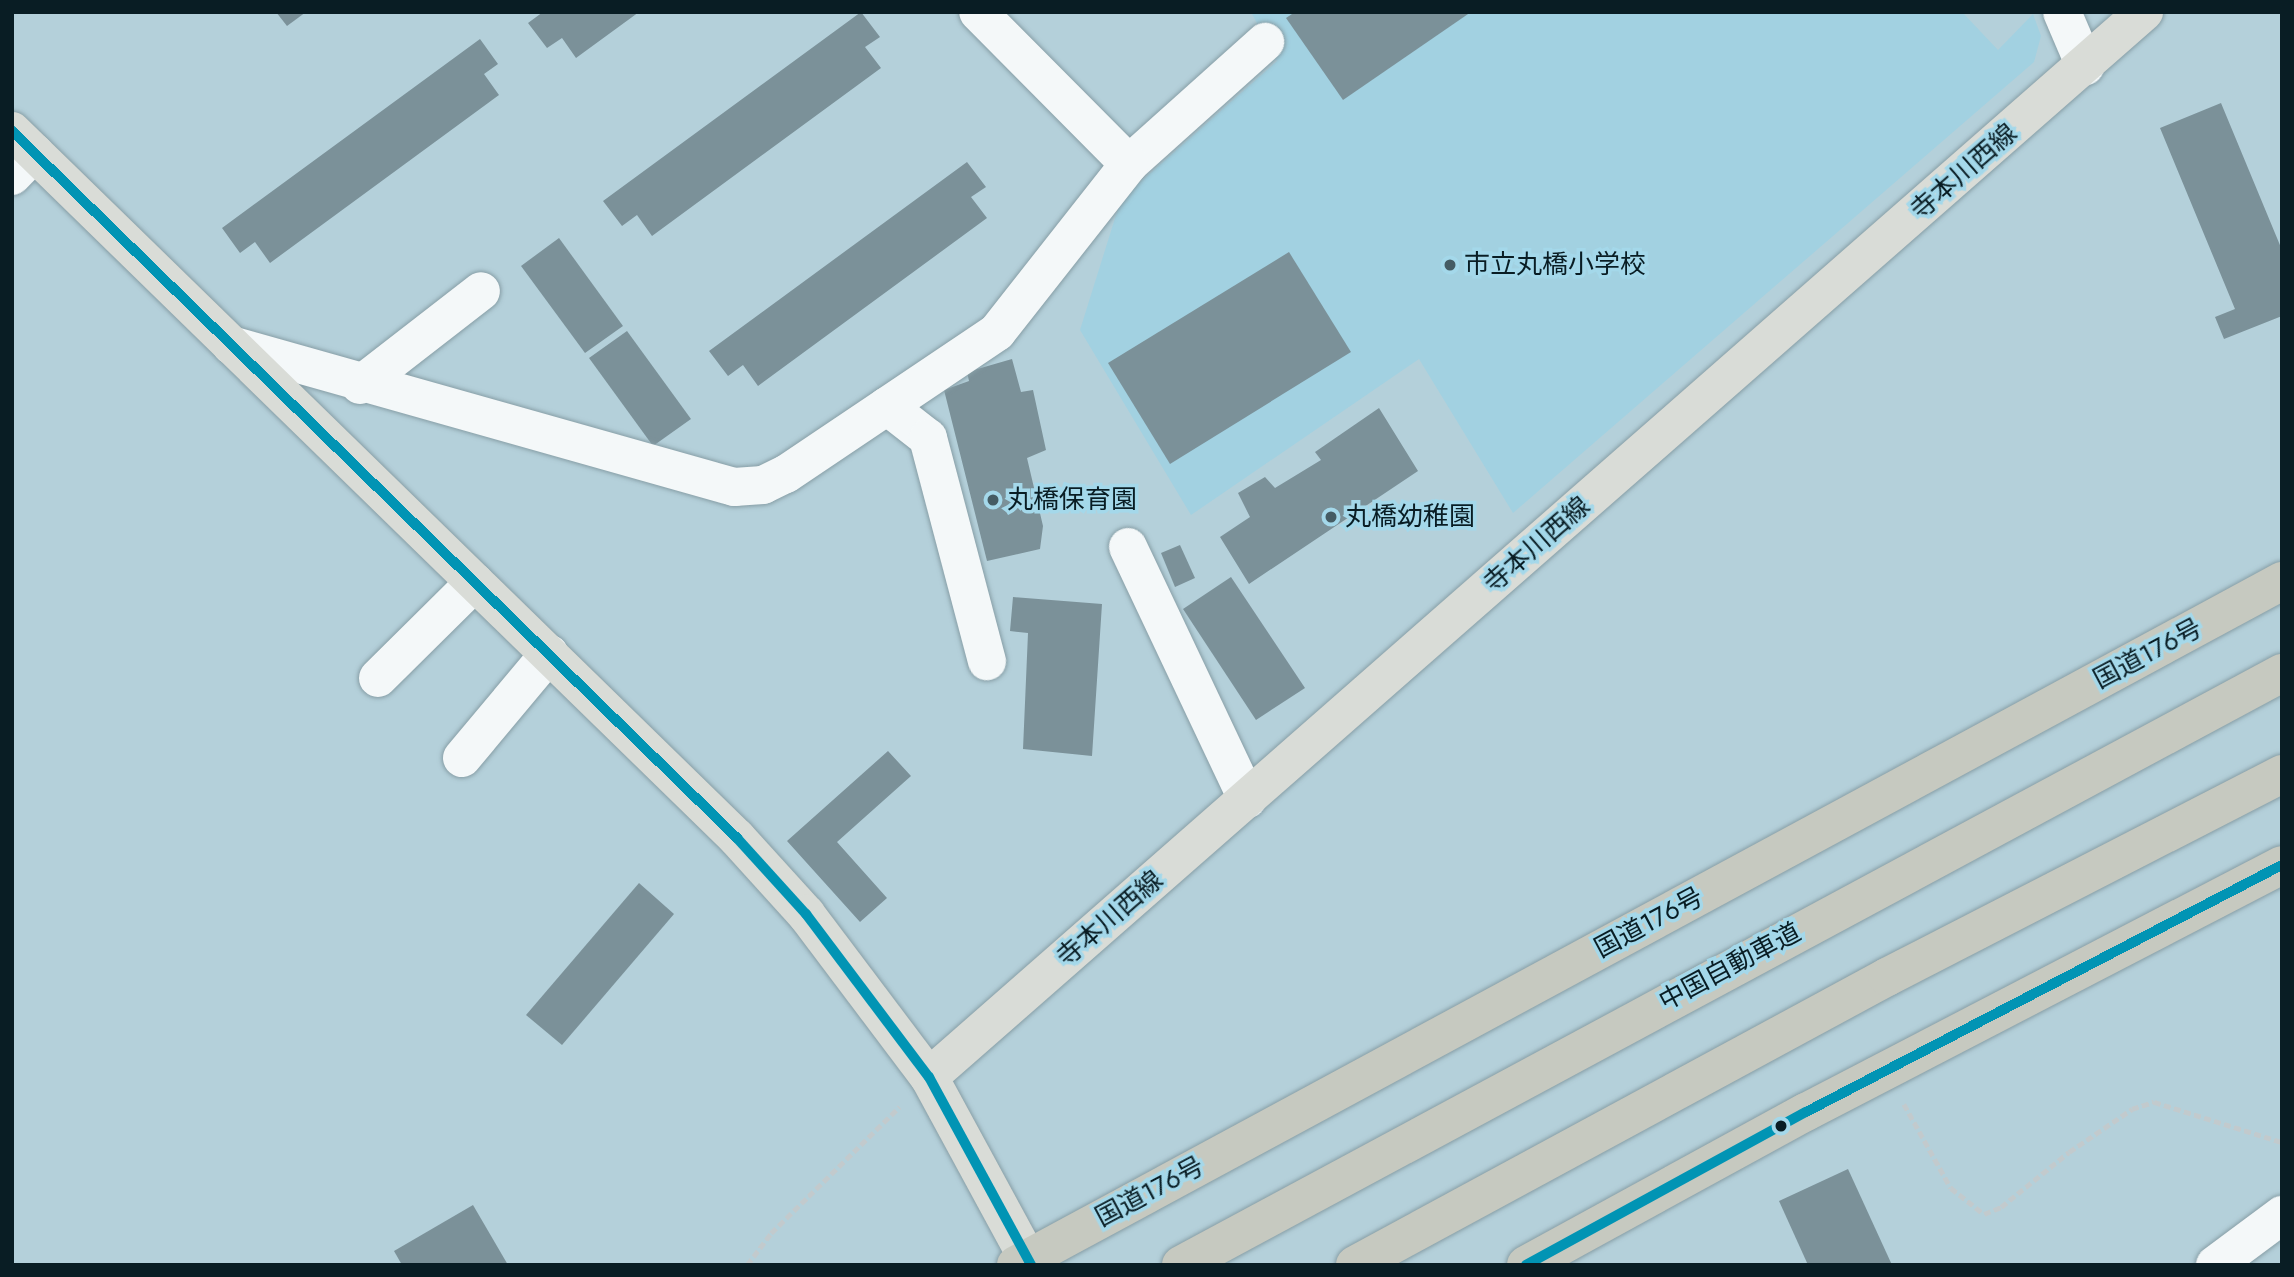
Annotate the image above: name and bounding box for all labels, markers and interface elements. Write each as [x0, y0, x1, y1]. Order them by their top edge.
street label: 寺本川西線 [1905, 118, 2023, 226]
place label: 市立丸橋小学校 [1464, 249, 1646, 281]
marker: 市立丸橋小学校 [1442, 257, 1458, 273]
place label: 丸橋保育園 [1007, 484, 1137, 516]
street label: 寺本川西線 [1478, 491, 1596, 599]
marker: 丸橋保育園 [985, 492, 1001, 508]
place label: 丸橋幼稚園 [1345, 501, 1475, 533]
marker: 丸橋幼稚園 [1323, 509, 1339, 525]
street label: 国道176号 [2088, 612, 2208, 696]
street label: 寺本川西線 [1051, 865, 1169, 973]
street label: 国道176号 [1589, 881, 1709, 965]
street label: 中国自動車道 [1654, 917, 1806, 1017]
unlabelled marker [1774, 1119, 1788, 1133]
street label: 国道176号 [1090, 1150, 1210, 1234]

